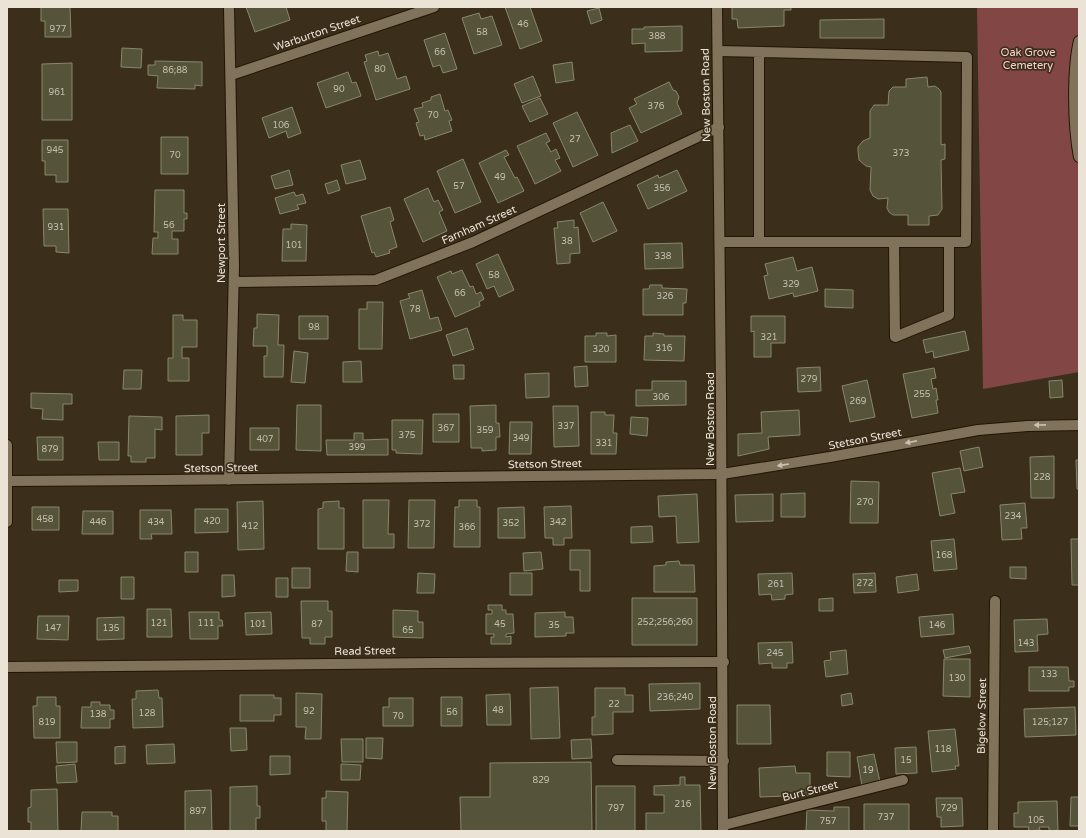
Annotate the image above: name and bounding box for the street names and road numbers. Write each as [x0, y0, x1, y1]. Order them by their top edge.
street label: Warburton Street [272, 12, 362, 54]
street label: New Boston Road [699, 48, 713, 142]
street label: Newport Street [215, 203, 228, 283]
street label: Farnham Street [440, 203, 518, 247]
street label: New Boston Road [704, 372, 717, 466]
street label: Stetson Street [827, 426, 903, 452]
street label: Stetson Street [508, 457, 582, 471]
street label: Stetson Street [184, 461, 258, 475]
street label: Read Street [334, 644, 396, 658]
street label: Bigelow Street [975, 678, 989, 754]
street label: New Boston Road [706, 696, 719, 790]
street label: Burt Street [781, 778, 839, 804]

